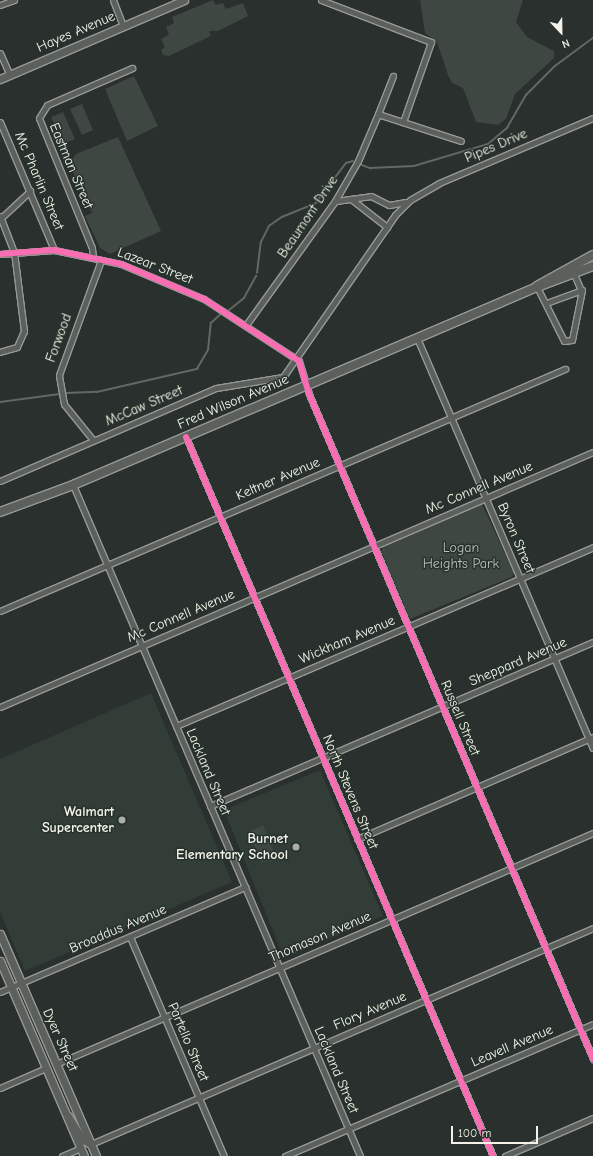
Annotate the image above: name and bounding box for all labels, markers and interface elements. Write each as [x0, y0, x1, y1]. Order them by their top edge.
street label: Hayes Avenue [34, 8, 118, 56]
north arrow [541, 12, 581, 52]
text: N [560, 36, 571, 51]
street label: Eastman Street [45, 120, 97, 212]
street label: Pipes Drive [462, 125, 530, 167]
street label: Mc Pharlin Street [11, 129, 67, 233]
street label: Beaumont Drive [274, 173, 342, 261]
street label: Lazear Street [115, 244, 195, 288]
street label: Forwood [42, 311, 76, 365]
street label: Fred Wilson Avenue [175, 371, 291, 433]
street label: McCaw Street [103, 382, 185, 430]
street label: Keltner Avenue [234, 454, 322, 504]
street label: Mc Connell Avenue [423, 458, 535, 518]
street label: Byron Street [494, 500, 538, 576]
park label: Logan Heights Park [423, 540, 499, 572]
street label: Mc Connell Avenue [125, 586, 237, 646]
street label: Wickham Avenue [297, 612, 397, 668]
street label: Sheppard Avenue [467, 634, 569, 690]
street label: Russell Street [437, 678, 483, 758]
street label: Lackland Street [182, 726, 234, 818]
street label: North Stevens Street [318, 732, 382, 852]
place label: Walmart Supercenter [42, 804, 114, 836]
marker: Walmart Supercenter [117, 815, 127, 825]
place label: Burnet Elementary School [176, 831, 288, 864]
marker: Burnet Elementary School [291, 842, 301, 852]
street label: Broaddus Avenue [67, 901, 169, 957]
street label: Thomason Avenue [266, 908, 374, 966]
street label: Flory Avenue [331, 988, 409, 1034]
street label: Partello Street [164, 1000, 212, 1084]
street label: Dyer Street [39, 1006, 81, 1074]
street label: Leavell Avenue [469, 1021, 555, 1071]
street label: Lackland Street [310, 1024, 362, 1116]
scale bar [453, 1118, 540, 1144]
text: 100 m [458, 1126, 491, 1140]

